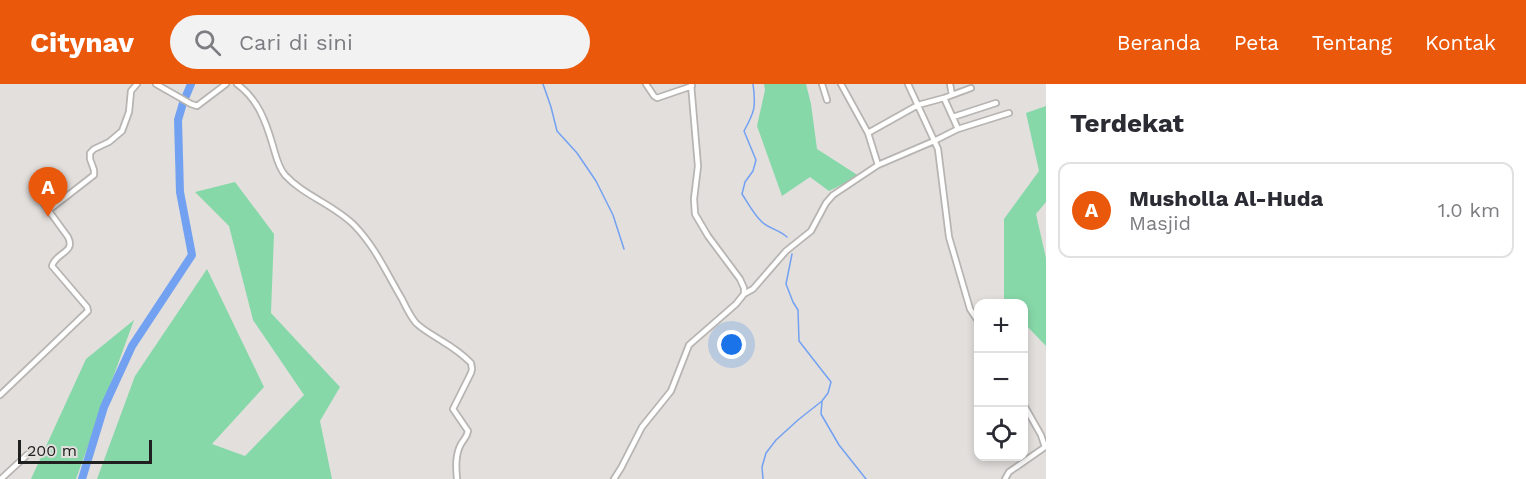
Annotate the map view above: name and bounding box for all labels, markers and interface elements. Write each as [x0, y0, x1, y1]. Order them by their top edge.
search box [170, 15, 590, 69]
text: Citynav [30, 26, 134, 59]
icon: search [191, 26, 224, 59]
text: Cari di sini [239, 30, 353, 55]
text: Beranda [1117, 30, 1201, 55]
text: Peta [1234, 30, 1279, 55]
text: Tentang [1312, 30, 1392, 55]
text: Kontak [1425, 30, 1496, 55]
text: Terdekat [1070, 108, 1184, 138]
pin: A [28, 168, 68, 217]
text: Musholla Al-Huda [1129, 186, 1323, 211]
text: A [1085, 198, 1098, 222]
text: 1.0 km [1438, 198, 1500, 222]
text: Masjid [1129, 211, 1191, 235]
map controls [974, 299, 1028, 461]
button: + [974, 299, 1028, 353]
your location [717, 330, 746, 359]
button: − [974, 353, 1028, 407]
button: locate [974, 407, 1028, 461]
scale bar [18, 437, 152, 464]
text: 200 m [27, 441, 77, 460]

